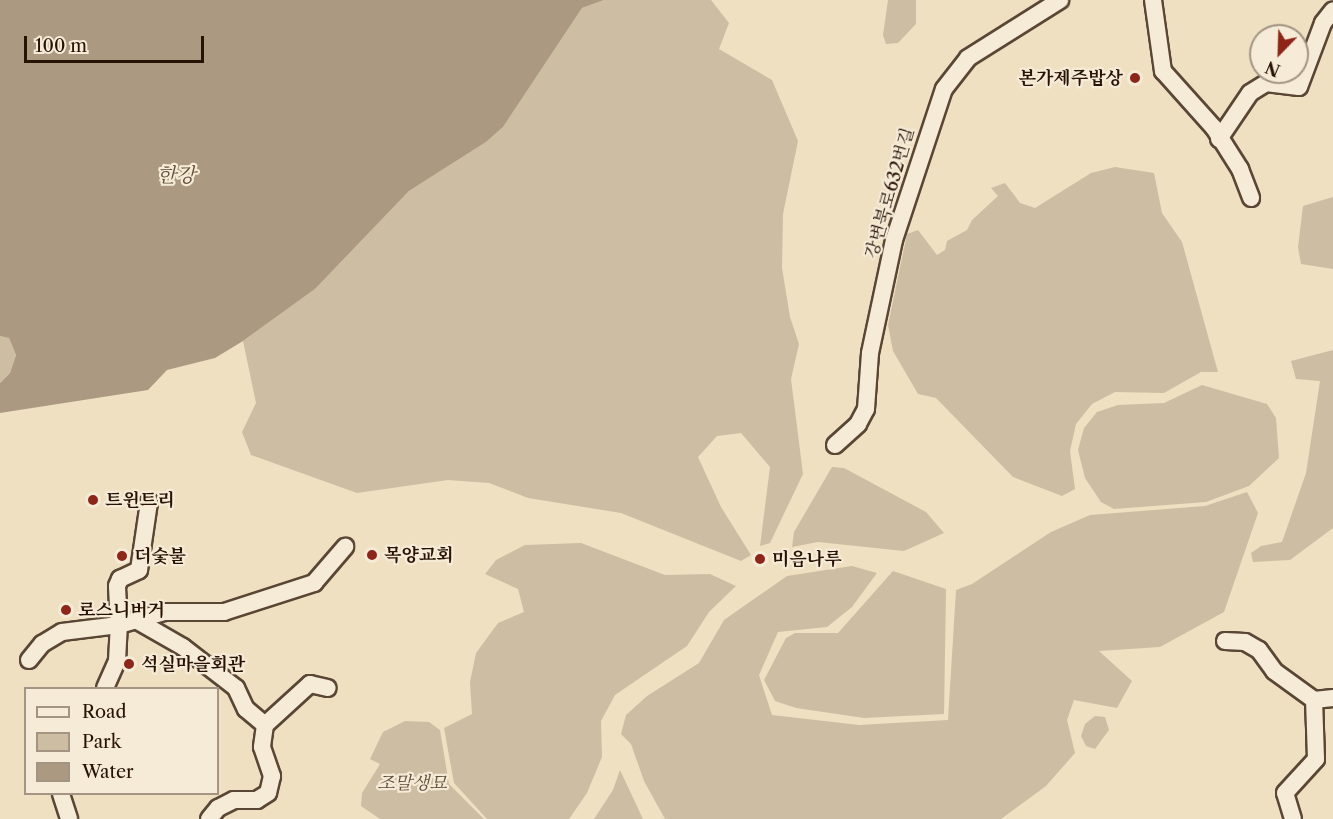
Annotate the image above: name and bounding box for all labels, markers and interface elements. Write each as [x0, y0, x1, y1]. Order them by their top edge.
scale bar [27, 24, 207, 62]
north arrow [1249, 24, 1309, 84]
text: 100 m [35, 35, 87, 57]
text: N [1262, 57, 1283, 81]
place label: 본가제주밥상 [1019, 67, 1123, 89]
marker: 본가제주밥상 [1128, 71, 1142, 85]
street label: 강변북로632번길 [861, 125, 919, 261]
water label: 한강 [157, 163, 195, 187]
place label: 트윈트리 [105, 489, 175, 511]
marker: 트윈트리 [86, 493, 100, 507]
place label: 목양교회 [384, 544, 454, 566]
place label: 더숯불 [134, 545, 186, 567]
marker: 목양교회 [365, 548, 379, 562]
place label: 미음나루 [772, 548, 842, 570]
marker: 더숯불 [115, 549, 129, 563]
marker: 미음나루 [753, 552, 767, 566]
place label: 로스니버거 [78, 599, 165, 621]
marker: 로스니버거 [59, 603, 73, 617]
place label: 석실마을회관 [141, 653, 245, 675]
marker: 석실마을회관 [122, 657, 136, 671]
legend [24, 687, 219, 795]
text: Road [82, 701, 127, 723]
text: Park [82, 731, 121, 753]
text: Water [82, 761, 134, 783]
park label: 조말생묘 [377, 772, 447, 794]

